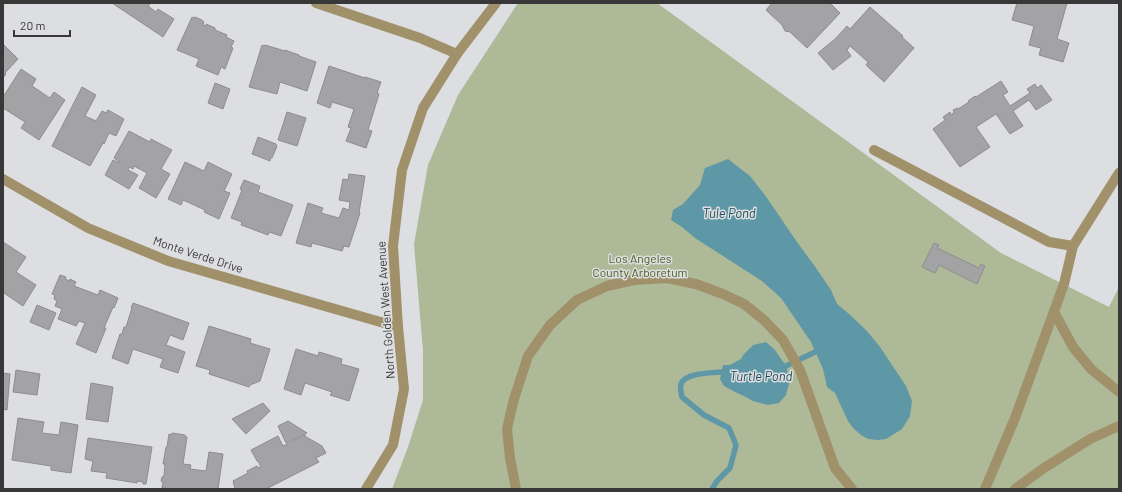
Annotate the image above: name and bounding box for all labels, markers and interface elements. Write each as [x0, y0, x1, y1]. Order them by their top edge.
scale bar [14, 12, 70, 38]
text: 20 m [20, 18, 46, 32]
water label: Tule Pond [702, 205, 756, 221]
street label: Monte Verde Drive [152, 233, 245, 275]
street label: North Golden West Avenue [373, 241, 397, 379]
park label: Los Angeles County Arboretum [592, 251, 688, 279]
water label: Turtle Pond [730, 368, 792, 384]

